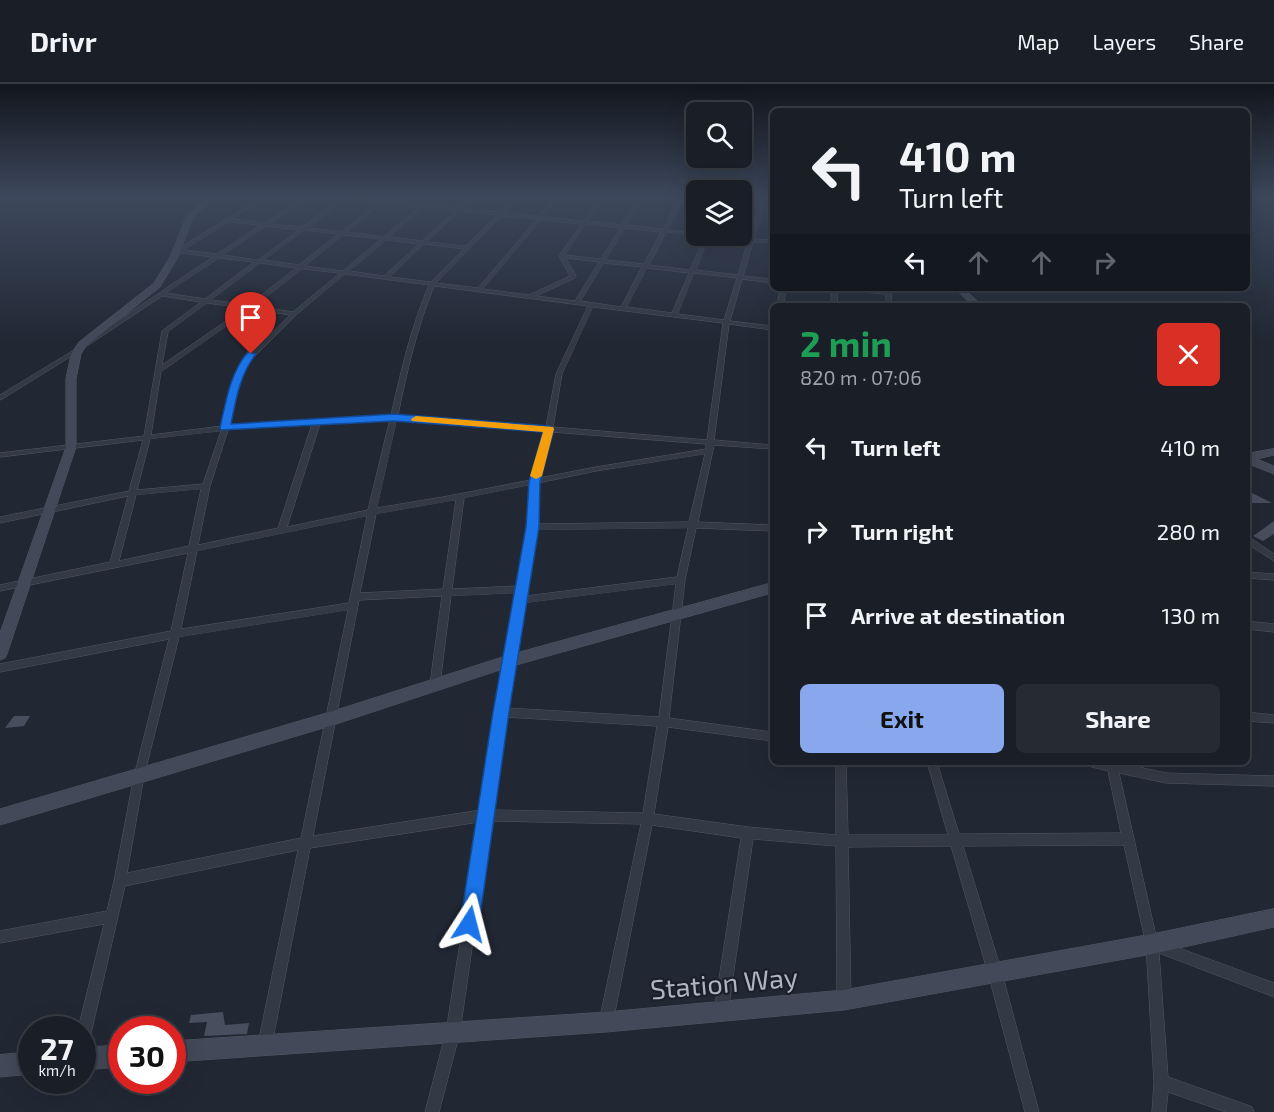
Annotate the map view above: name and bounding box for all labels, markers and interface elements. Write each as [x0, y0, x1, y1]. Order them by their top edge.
text: Drivr [30, 24, 97, 58]
text: Map [1017, 29, 1059, 54]
text: Layers [1092, 29, 1156, 54]
text: Share [1189, 29, 1244, 54]
map controls [686, 102, 752, 246]
button: search [686, 102, 752, 168]
text: 410 m [899, 130, 1016, 180]
icon: left [800, 132, 878, 210]
button: layers [686, 180, 752, 246]
text: Turn left [899, 181, 1003, 213]
icon: left [899, 246, 932, 279]
icon: ahead [962, 246, 995, 279]
icon: ahead [1025, 246, 1058, 279]
icon: right [1088, 246, 1121, 279]
pin [225, 292, 276, 354]
icon: arrive [234, 301, 267, 334]
text: 2 min [800, 321, 892, 364]
button: close [1157, 323, 1220, 386]
text: 820 m · 07:06 [800, 365, 922, 389]
icon: left [800, 431, 833, 464]
text: Turn left [851, 434, 940, 460]
text: 410 m [1160, 434, 1220, 460]
icon: right [800, 515, 833, 548]
text: Turn right [851, 518, 953, 544]
text: 280 m [1157, 518, 1220, 544]
icon: arrive [800, 599, 833, 632]
text: Arrive at destination [851, 602, 1065, 628]
text: 130 m [1162, 602, 1220, 628]
button: Exit [800, 684, 1004, 753]
button: Share [1016, 684, 1220, 753]
position arrow [437, 892, 501, 956]
street label: Station Way [649, 960, 799, 1005]
speed limit sign: 30 [108, 1016, 186, 1094]
text: 27 [40, 1030, 74, 1066]
text: km/h [38, 1061, 76, 1079]

